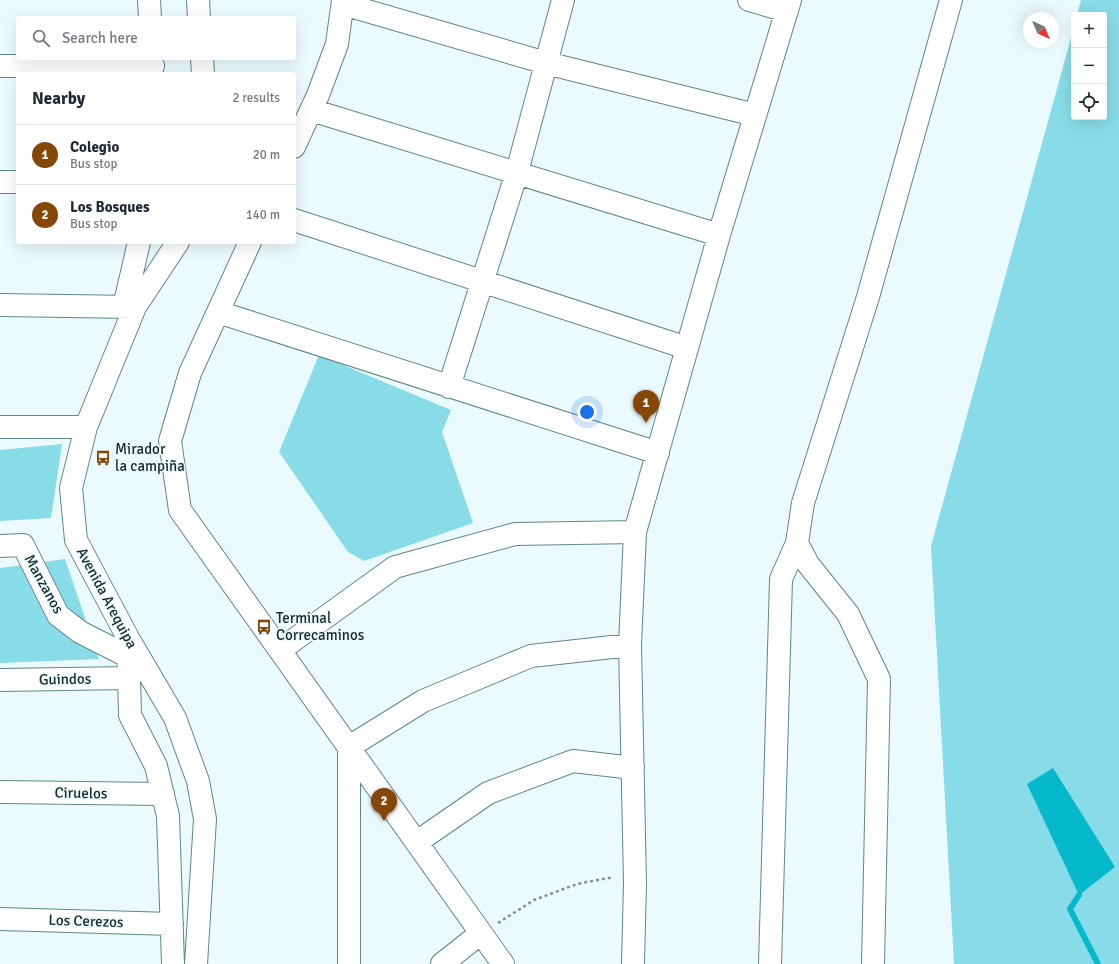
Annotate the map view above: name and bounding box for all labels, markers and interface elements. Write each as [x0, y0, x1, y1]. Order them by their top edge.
north arrow [1023, 12, 1059, 48]
map controls [1071, 12, 1107, 120]
button: + [1071, 12, 1107, 48]
search box [16, 16, 296, 60]
icon: search [30, 27, 52, 49]
text: Search here [62, 29, 138, 47]
button: − [1071, 48, 1107, 84]
button: locate [1071, 84, 1107, 120]
text: Nearby [32, 88, 85, 109]
text: 2 results [232, 90, 280, 106]
text: Colegio [70, 138, 119, 156]
text: 1 [41, 147, 49, 163]
text: 20 m [253, 147, 280, 163]
text: Bus stop [70, 156, 117, 172]
text: Los Bosques [70, 198, 150, 216]
text: 2 [41, 207, 49, 223]
text: 140 m [246, 207, 280, 223]
text: Bus stop [70, 216, 117, 232]
pin: 1 [633, 390, 659, 423]
your location [577, 402, 597, 422]
place label: Mirador la campiña [115, 440, 185, 475]
bus stop icon: Mirador la campiña [94, 449, 112, 467]
street label: Avenida Arequipa [73, 544, 141, 652]
street label: Manzanos [20, 551, 68, 617]
place label: Terminal Correcaminos [276, 609, 365, 644]
bus stop icon: Terminal Correcaminos [255, 618, 273, 636]
street label: Guindos [39, 670, 92, 688]
street label: Ciruelos [54, 784, 108, 802]
pin: 2 [371, 788, 397, 821]
street label: Los Cerezos [48, 911, 124, 931]

